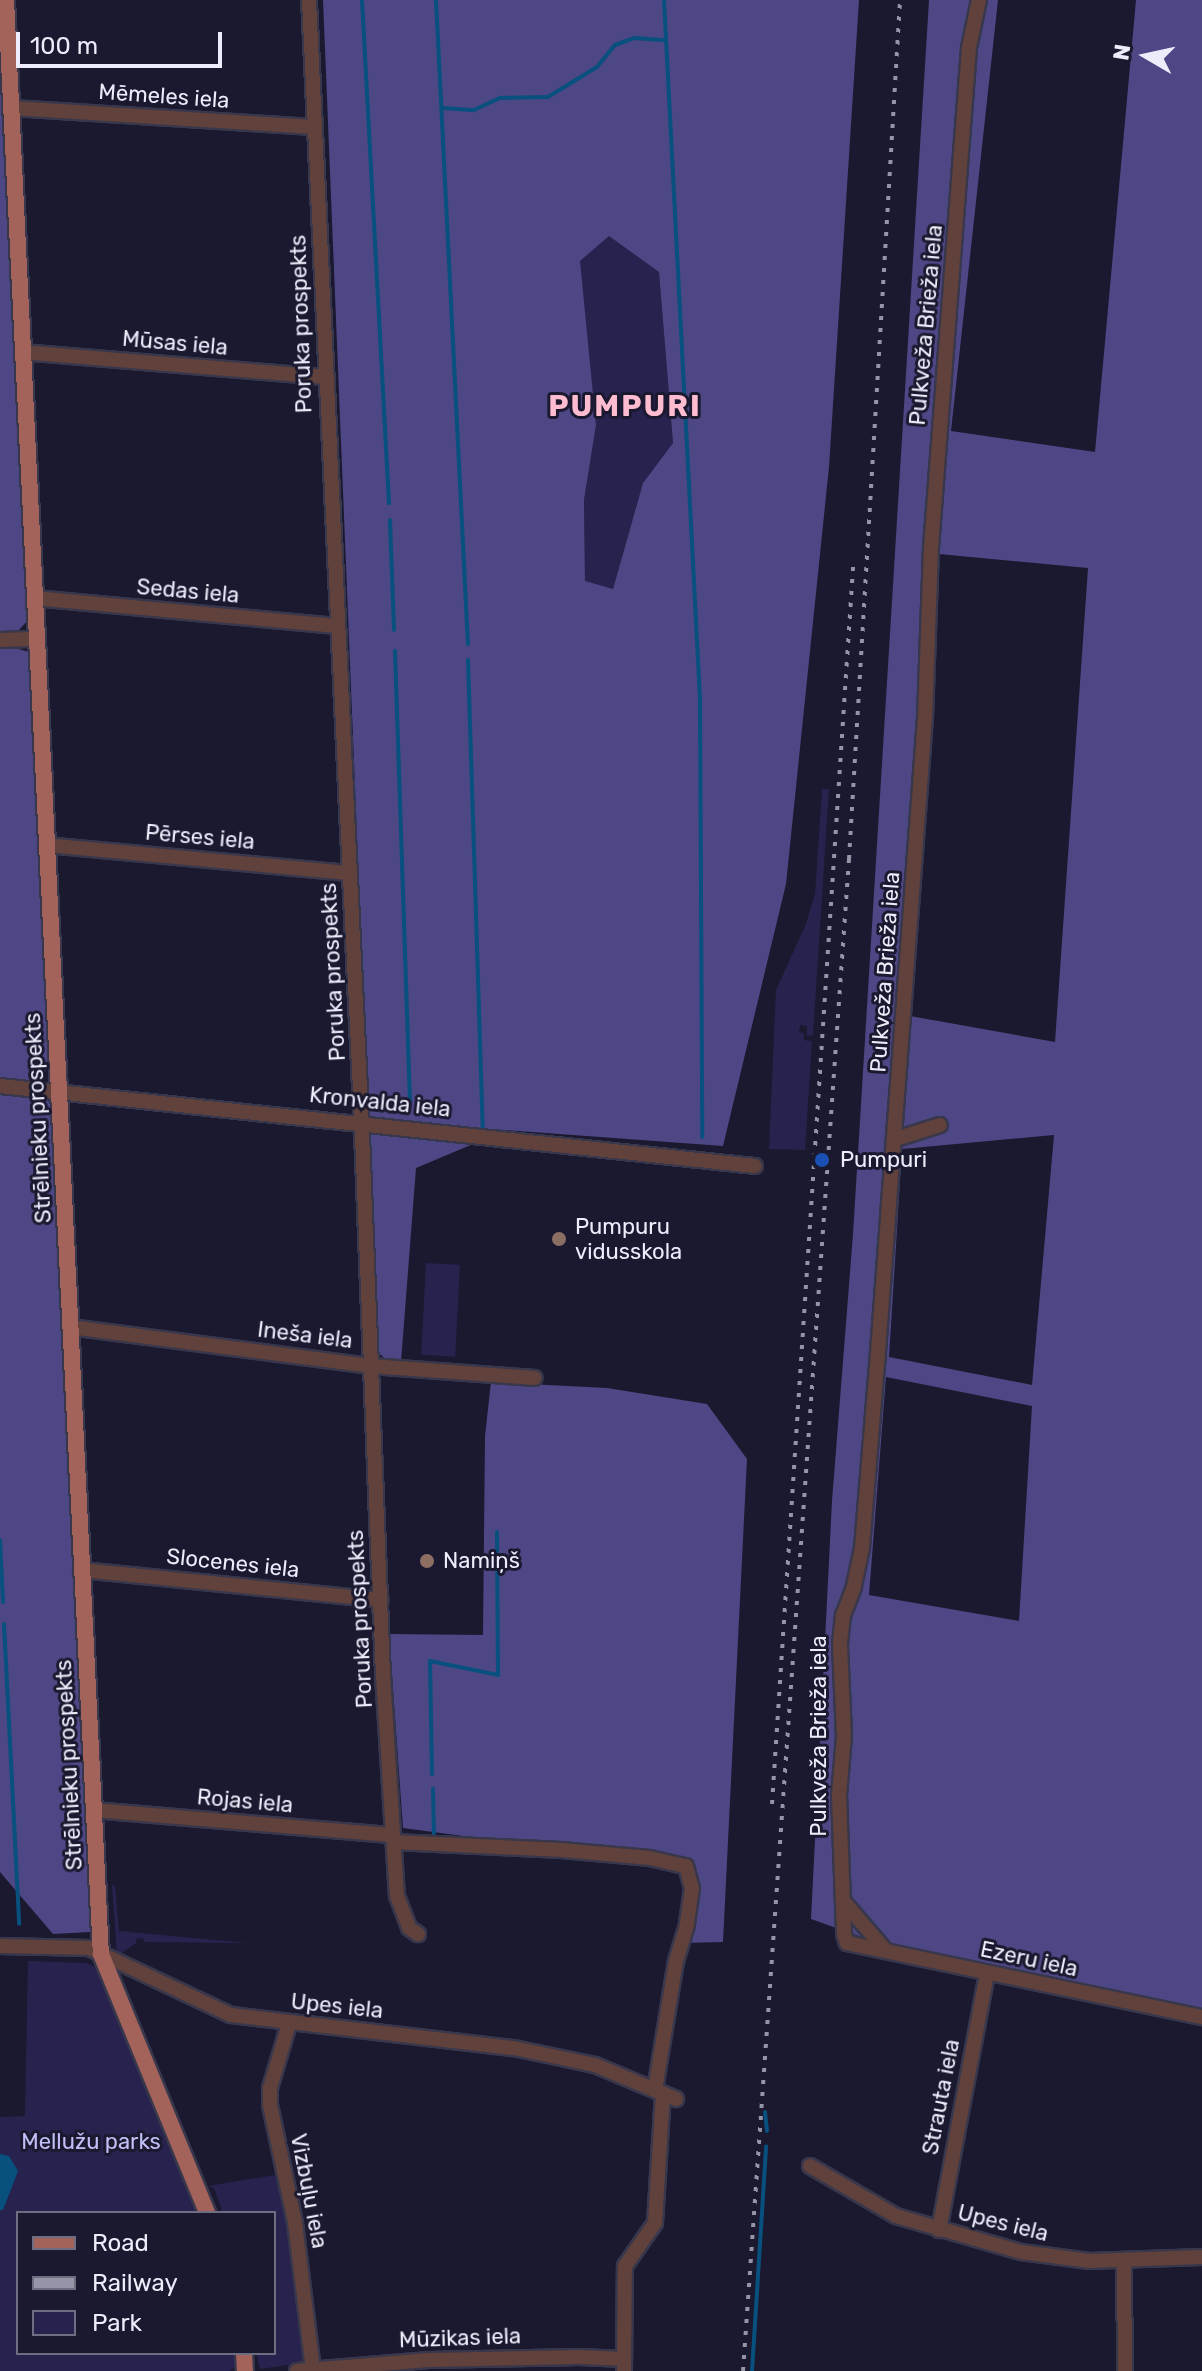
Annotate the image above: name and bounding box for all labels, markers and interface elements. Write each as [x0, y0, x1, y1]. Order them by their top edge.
scale bar [20, 16, 226, 66]
north arrow [1106, 16, 1186, 96]
text: 100 m [30, 32, 98, 60]
text: N [1107, 42, 1136, 62]
street label: Mēmeles iela [98, 78, 230, 114]
street label: Pulkveža Brieža iela [904, 224, 948, 426]
street label: Poruka prospekts [285, 234, 317, 414]
street label: Mūsas iela [121, 325, 229, 361]
district label: PUMPURI [548, 388, 702, 424]
street label: Sedas iela [136, 573, 240, 609]
street label: Pērses iela [144, 819, 256, 855]
street label: Pulkveža Brieža iela [865, 871, 905, 1073]
street label: Poruka prospekts [315, 882, 351, 1062]
street label: Strēlnieku prospekts [19, 1012, 57, 1224]
street label: Kronvalda iela [308, 1081, 452, 1123]
place label: Pumpuri [840, 1147, 927, 1173]
marker: Pumpuri [811, 1149, 833, 1171]
place label: Pumpuru vidusskola [575, 1213, 682, 1264]
marker: Pumpuru vidusskola [550, 1230, 568, 1248]
street label: Ineša iela [256, 1316, 354, 1354]
street label: Poruka prospekts [342, 1529, 378, 1709]
street label: Slocenes iela [165, 1543, 301, 1583]
place label: Namiņš [443, 1548, 520, 1574]
marker: Namiņš [418, 1552, 436, 1570]
street label: Pulkveža Brieža iela [806, 1635, 832, 1837]
street label: Strēlnieku prospekts [50, 1659, 88, 1871]
street label: Rojas iela [196, 1784, 294, 1818]
street label: Ezeru iela [978, 1936, 1080, 1982]
street label: Upes iela [290, 1988, 384, 2024]
street label: Strauta iela [917, 2037, 965, 2157]
park label: Mellužu parks [21, 2129, 161, 2155]
street label: Vizbuļu iela [285, 2131, 333, 2251]
street label: Upes iela [955, 2199, 1051, 2247]
legend [16, 2211, 276, 2355]
text: Road [92, 2229, 149, 2257]
text: Railway [92, 2269, 178, 2297]
text: Park [92, 2309, 142, 2337]
street label: Mūzikas iela [398, 2323, 522, 2353]

